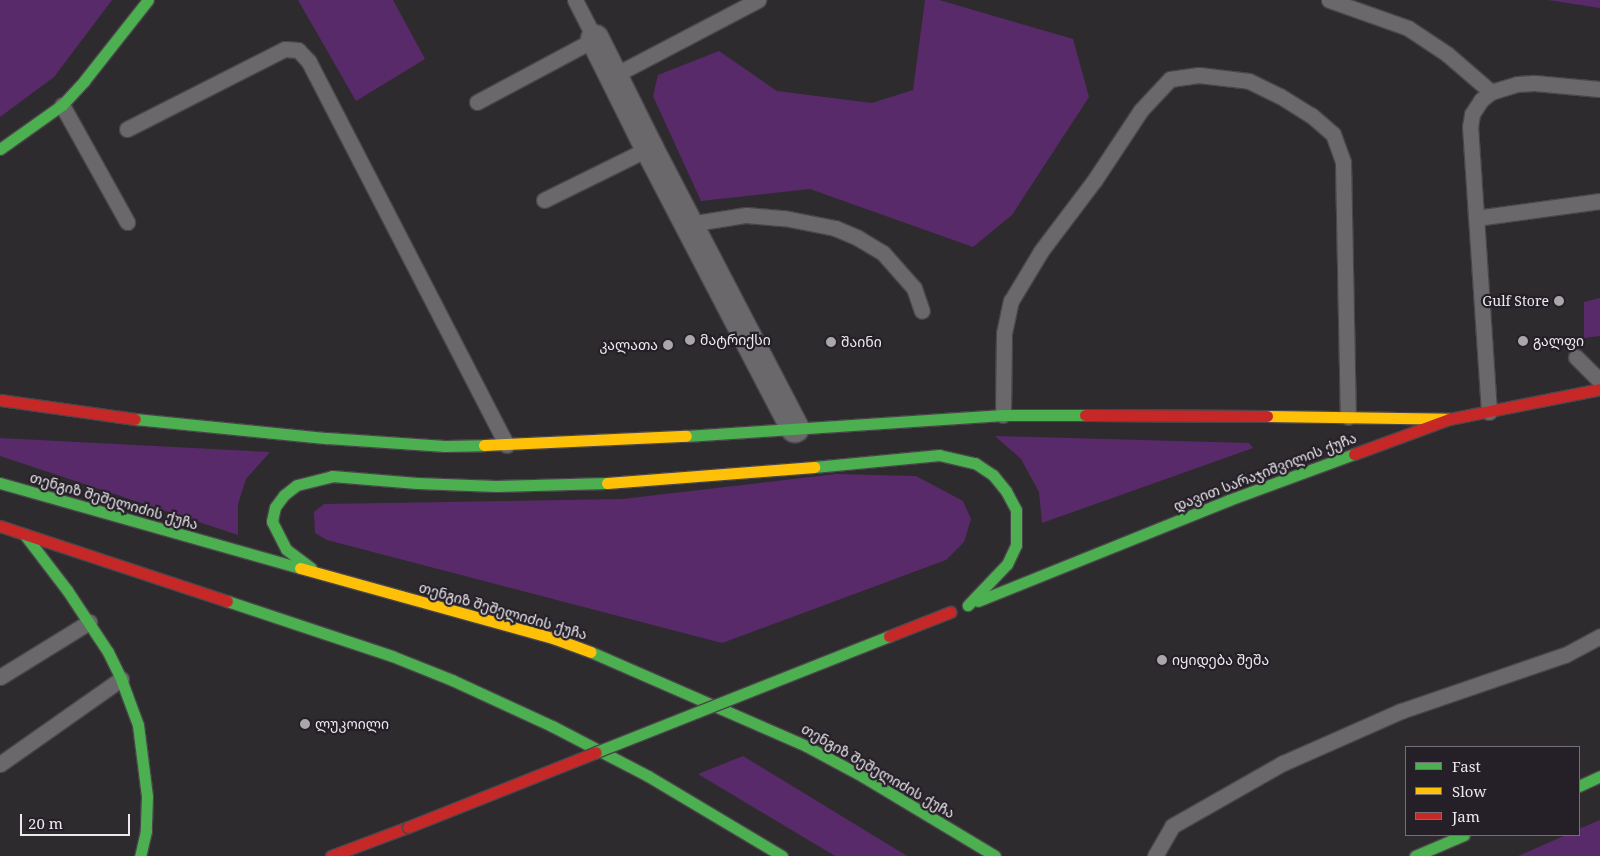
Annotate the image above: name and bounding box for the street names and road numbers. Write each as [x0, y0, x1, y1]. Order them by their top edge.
street label: დავით სარაჯიშვილის ქუჩა [1171, 429, 1359, 515]
street label: თენგიზ შეშელიძის ქუჩა [28, 469, 200, 533]
street label: თენგიზ შეშელიძის ქუჩა [417, 579, 589, 643]
street label: თენგიზ შეშელიძის ქუჩა [798, 720, 958, 822]

